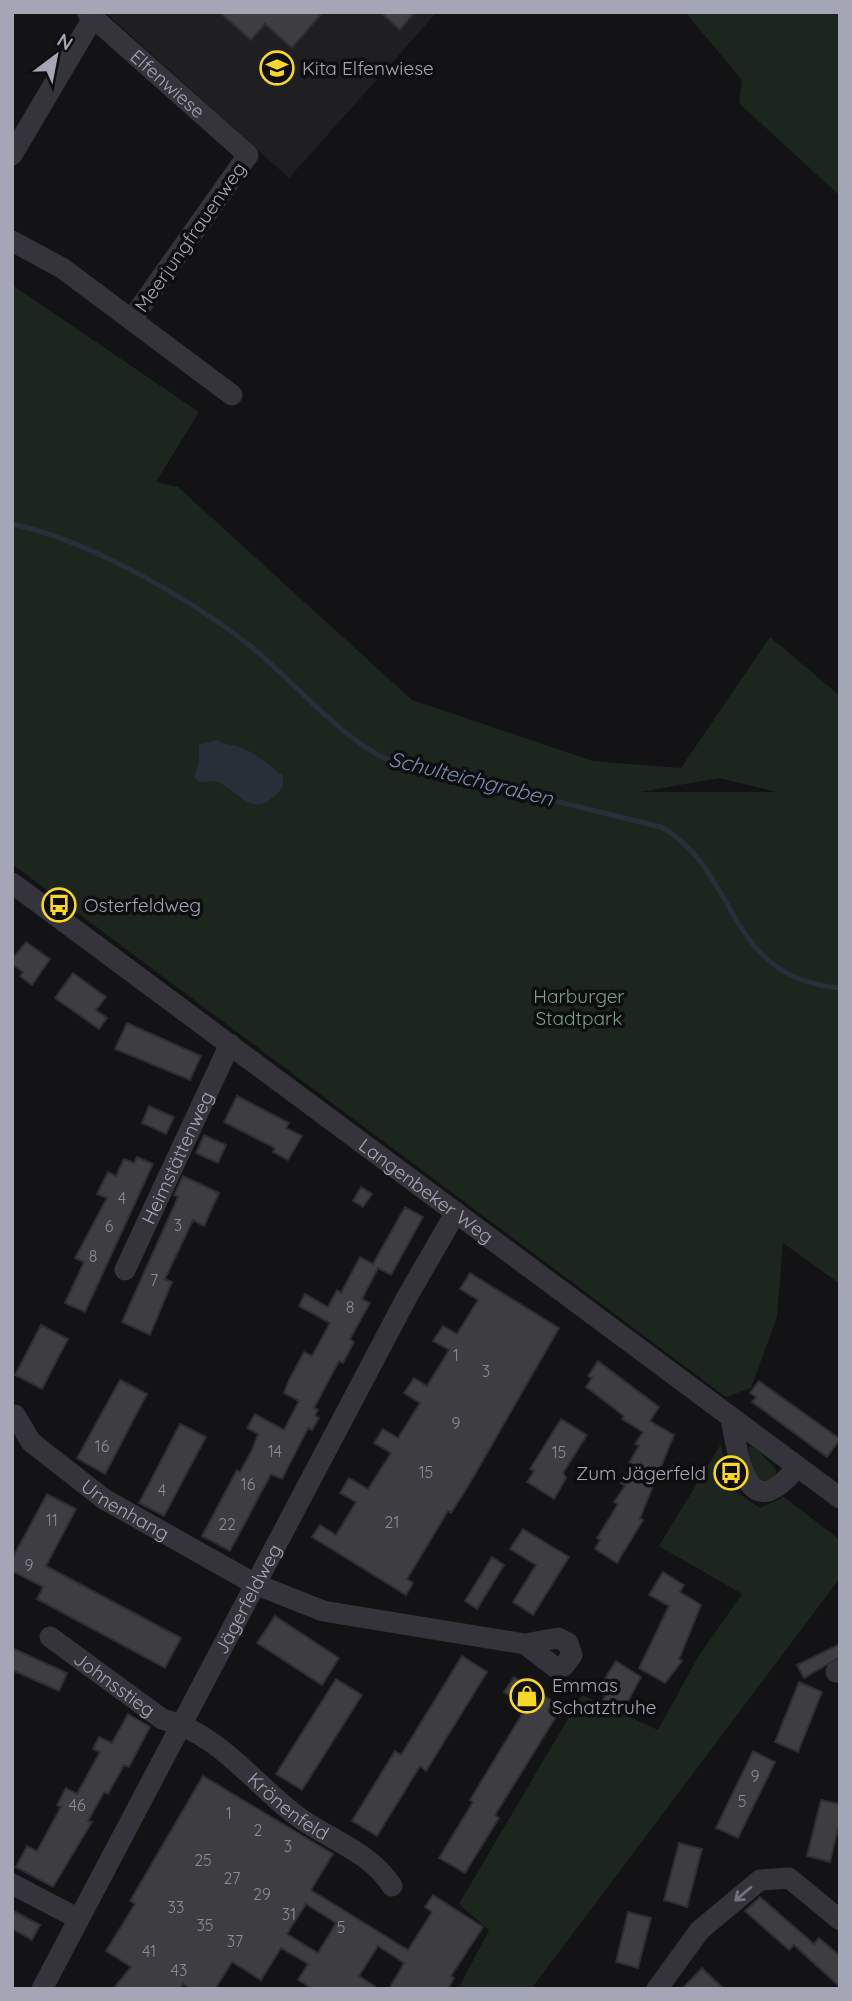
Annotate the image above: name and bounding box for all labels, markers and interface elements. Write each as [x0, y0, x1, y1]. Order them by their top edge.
north arrow [21, 21, 91, 91]
text: N [53, 28, 77, 55]
street label: Elfenwiese [125, 44, 210, 123]
school or university icon: Kita Elfenwiese [258, 49, 296, 87]
place label: Kita Elfenwiese [302, 56, 434, 80]
street label: Meerjungfrauenweg [129, 157, 251, 317]
water label: Schulteichgraben [387, 745, 557, 811]
bus stop icon: Osterfeldweg [40, 886, 78, 924]
place label: Osterfeldweg [84, 893, 201, 917]
park label: Harburger Stadtpark [533, 984, 625, 1030]
street label: Heimstättenweg [136, 1087, 218, 1228]
street label: Langenbeker Weg [354, 1133, 498, 1249]
house number: 4 [118, 1188, 126, 1208]
house number: 3 [174, 1215, 182, 1235]
house number: 6 [105, 1216, 114, 1236]
house number: 8 [89, 1246, 97, 1266]
house number: 7 [150, 1270, 158, 1290]
house number: 8 [346, 1297, 354, 1317]
house number: 1 [453, 1345, 459, 1365]
house number: 3 [482, 1361, 490, 1381]
house number: 9 [452, 1413, 461, 1433]
house number: 16 [95, 1436, 110, 1456]
house number: 14 [268, 1441, 282, 1461]
house number: 15 [552, 1442, 566, 1462]
bus stop icon: Zum Jägerfeld [712, 1454, 750, 1492]
place label: Zum Jägerfeld [576, 1461, 706, 1485]
house number: 15 [419, 1462, 433, 1482]
street label: Urnenhang [76, 1474, 174, 1545]
house number: 16 [241, 1474, 256, 1494]
house number: 4 [158, 1480, 166, 1500]
house number: 11 [46, 1510, 58, 1530]
house number: 21 [385, 1512, 399, 1532]
house number: 22 [218, 1514, 236, 1534]
street label: Jägerfeldweg [209, 1540, 287, 1658]
house number: 9 [25, 1555, 34, 1575]
street label: Johnsstieg [69, 1647, 160, 1722]
place label: Emmas Schatztruhe [552, 1673, 656, 1719]
shop icon: Emmas Schatztruhe [508, 1677, 546, 1715]
house number: 9 [751, 1766, 760, 1786]
street label: Krönenfeld [243, 1767, 333, 1845]
house number: 5 [738, 1791, 746, 1811]
house number: 46 [68, 1795, 86, 1815]
house number: 1 [226, 1803, 232, 1823]
house number: 2 [254, 1820, 263, 1840]
house number: 3 [284, 1836, 292, 1856]
house number: 25 [194, 1850, 212, 1870]
house number: 27 [224, 1868, 240, 1888]
house number: 29 [253, 1884, 271, 1904]
one-way arrow [734, 1886, 752, 1902]
house number: 33 [168, 1897, 184, 1917]
house number: 31 [282, 1904, 296, 1924]
house number: 35 [196, 1915, 214, 1935]
house number: 5 [337, 1917, 345, 1937]
house number: 37 [227, 1931, 243, 1951]
house number: 41 [142, 1941, 156, 1961]
house number: 43 [171, 1960, 187, 1980]

